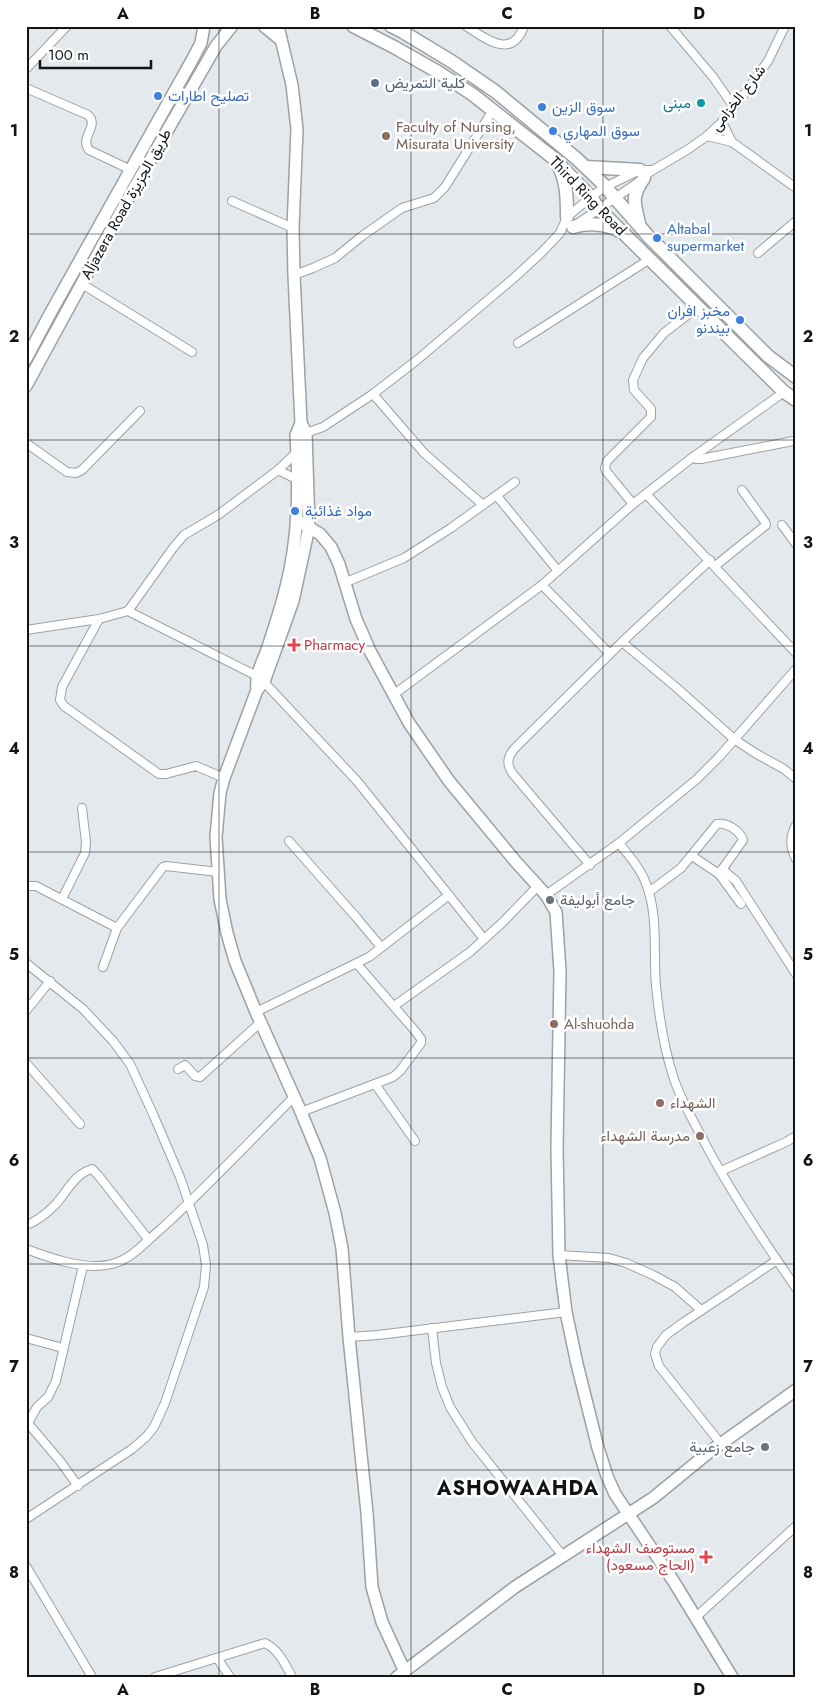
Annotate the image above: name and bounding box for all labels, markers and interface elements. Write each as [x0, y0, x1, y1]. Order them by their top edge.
text: A [116, 2, 129, 25]
text: B [310, 2, 320, 25]
text: C [501, 2, 513, 25]
text: D [693, 2, 705, 25]
scale bar [40, 38, 151, 70]
text: 100 m [48, 44, 89, 66]
street label: شارع الخزامى [705, 60, 771, 136]
place label: كلية التمريض [385, 72, 466, 94]
marker: كلية التمريض [369, 77, 381, 89]
place label: تصليح اطارات [168, 85, 250, 107]
marker: تصليح اطارات [152, 90, 164, 102]
place label: مبنى [663, 92, 691, 114]
place label: سوق الزين [552, 96, 615, 118]
marker: مبنى [695, 97, 707, 109]
marker: سوق الزين [536, 101, 548, 113]
place label: Faculty of Nursing, Misurata University [396, 116, 516, 155]
text: 1 [10, 119, 18, 142]
text: 1 [804, 119, 812, 142]
place label: سوق المهاري [563, 120, 640, 144]
street label: Aljazera Road طريق الجزيزة [75, 124, 177, 283]
marker: سوق المهاري [547, 125, 559, 137]
marker: Faculty of Nursing, Misurata University [380, 130, 392, 142]
street label: Third Ring Road [544, 151, 632, 241]
place label: Altabal supermarket [667, 218, 745, 257]
marker: Altabal supermarket [651, 232, 663, 244]
place label: مخبز افران بيندنو [668, 300, 730, 339]
marker: مخبز افران بيندنو [734, 314, 746, 326]
text: 2 [9, 325, 19, 348]
text: 2 [803, 325, 813, 348]
place label: مواد غذائية [305, 500, 372, 522]
marker: مواد غذائية [289, 505, 301, 517]
text: 3 [9, 531, 19, 554]
text: 3 [803, 531, 813, 554]
place label: Pharmacy [304, 634, 366, 656]
marker: Pharmacy [288, 639, 300, 651]
text: 4 [8, 737, 20, 760]
text: 4 [802, 737, 814, 760]
place label: جامع أبوليفة [560, 889, 635, 911]
marker: جامع أبوليفة [544, 894, 556, 906]
text: 5 [9, 943, 19, 966]
text: 5 [803, 943, 813, 966]
place label: Al-shuohda [564, 1013, 634, 1035]
marker: Al-shuohda [548, 1018, 560, 1030]
place label: الشهداء [670, 1092, 715, 1114]
marker: الشهداء [654, 1097, 666, 1109]
place label: مدرسة الشهداء [600, 1125, 690, 1147]
marker: مدرسة الشهداء [694, 1130, 706, 1142]
text: 6 [9, 1149, 19, 1172]
text: 6 [803, 1149, 813, 1172]
text: 7 [9, 1355, 19, 1378]
text: 7 [803, 1355, 813, 1378]
place label: جامع زعبية [689, 1436, 755, 1458]
marker: جامع زعبية [759, 1441, 771, 1453]
district label: ASHOWAAHDA [436, 1474, 599, 1503]
place label: مستوصف الشهداء (الحاج مسعود) [586, 1537, 695, 1576]
marker: مستوصف الشهداء (الحاج مسعود) [699, 1550, 713, 1564]
text: 8 [9, 1561, 19, 1584]
text: 8 [803, 1561, 813, 1584]
text: A [116, 1678, 129, 1701]
text: B [310, 1678, 320, 1701]
text: C [501, 1678, 513, 1701]
text: D [693, 1678, 705, 1701]

